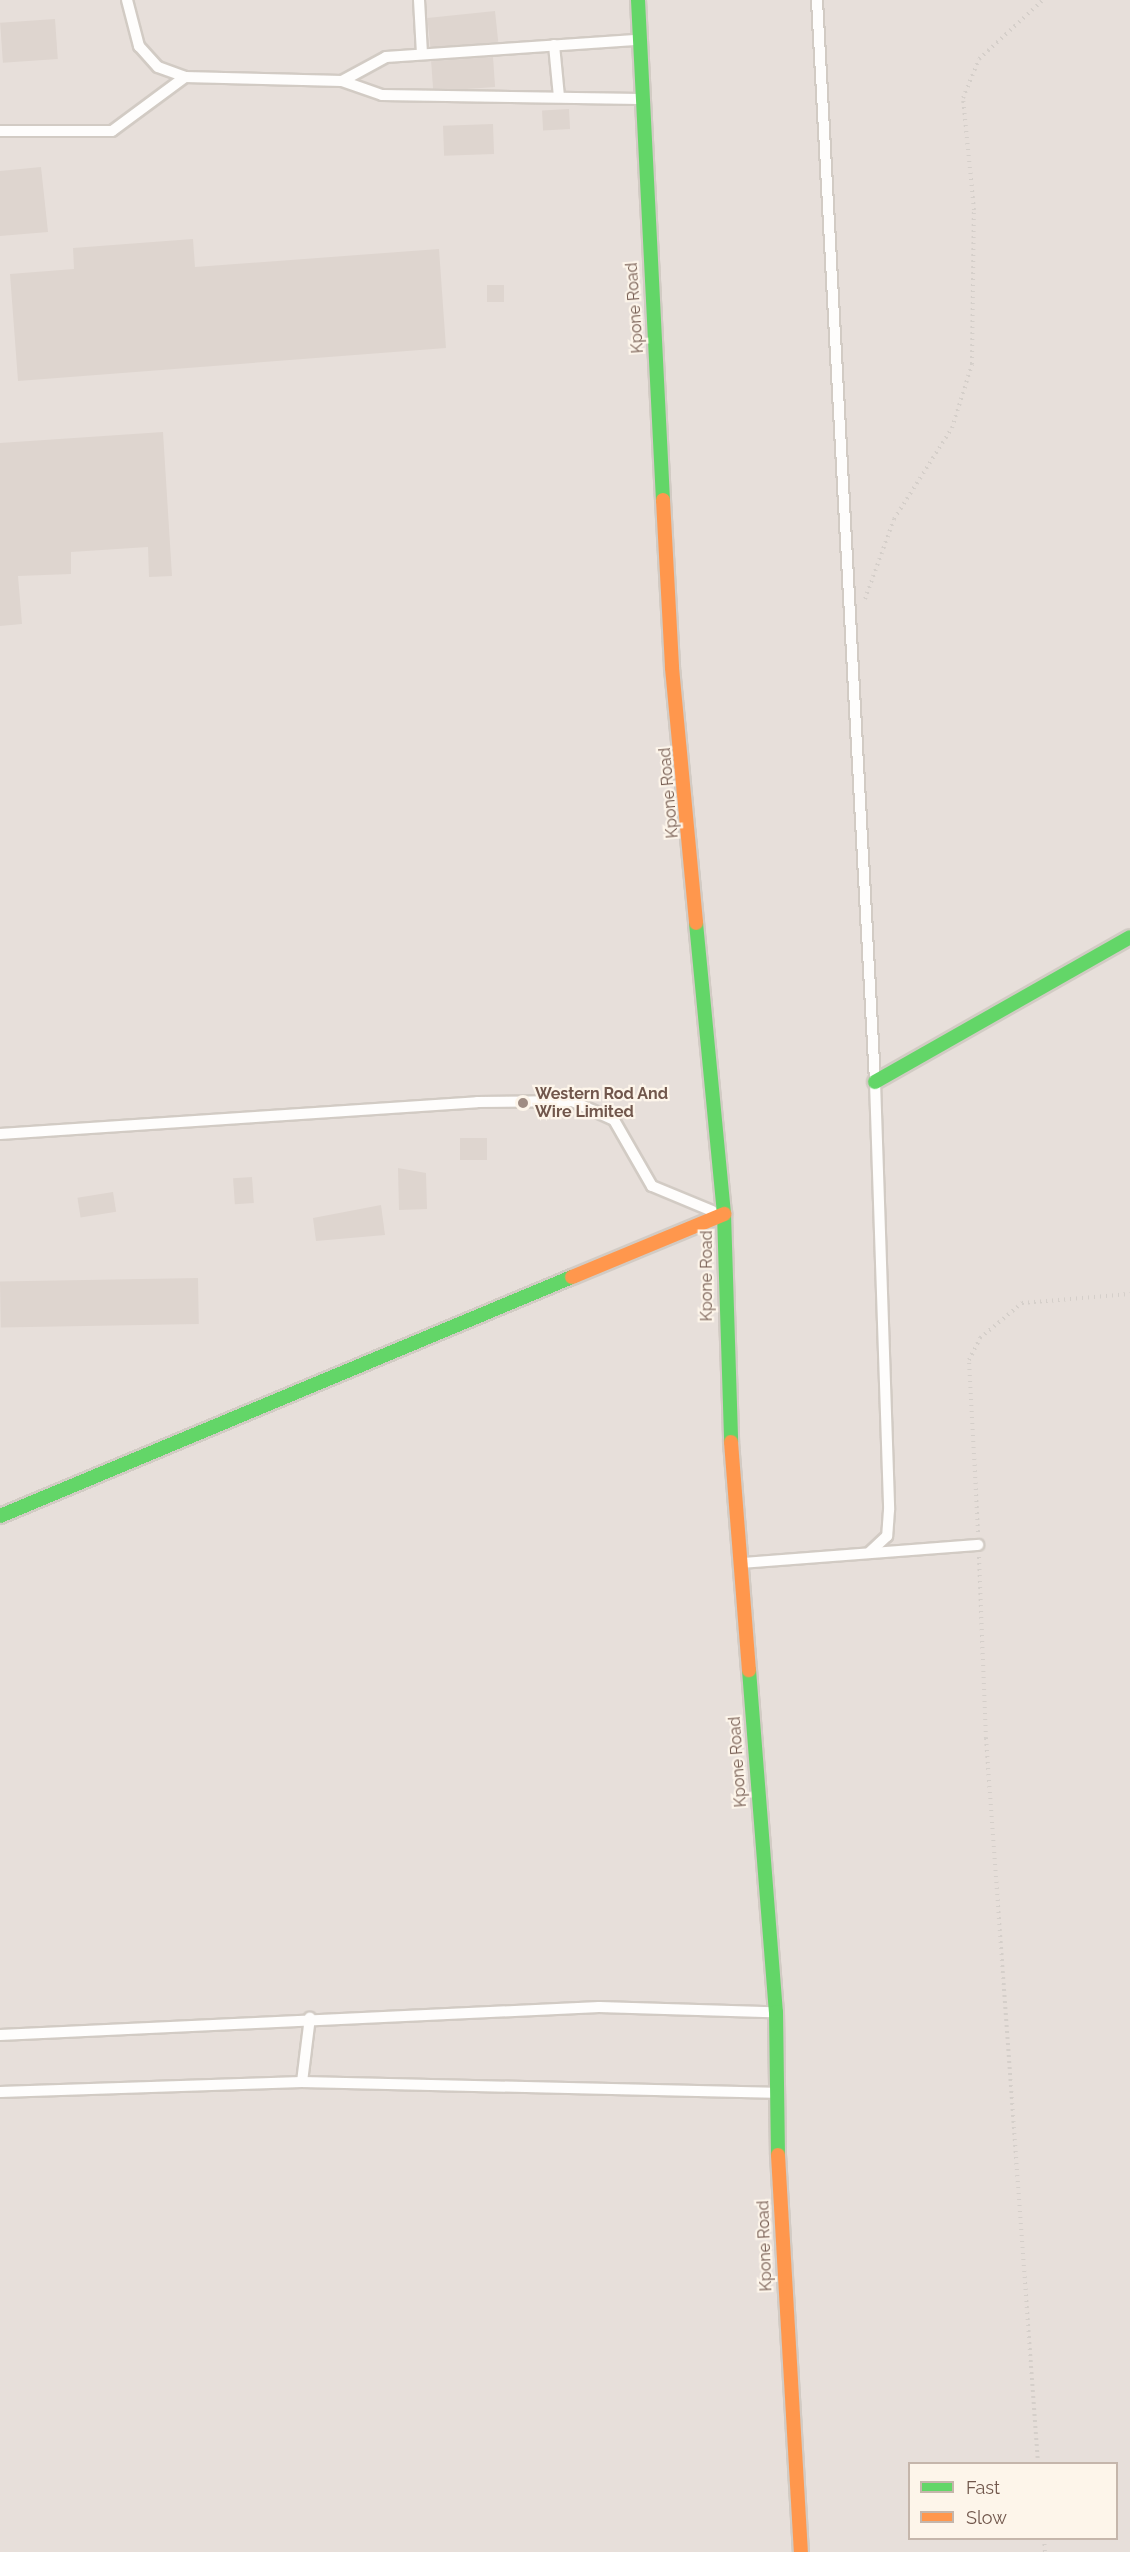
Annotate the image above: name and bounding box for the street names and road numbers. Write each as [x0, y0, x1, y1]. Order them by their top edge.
street label: Kpone Road [622, 262, 648, 354]
street label: Kpone Road [655, 747, 683, 839]
street label: Kpone Road [697, 1231, 717, 1321]
street label: Kpone Road [725, 1716, 751, 1808]
street label: Kpone Road [754, 2200, 776, 2292]

